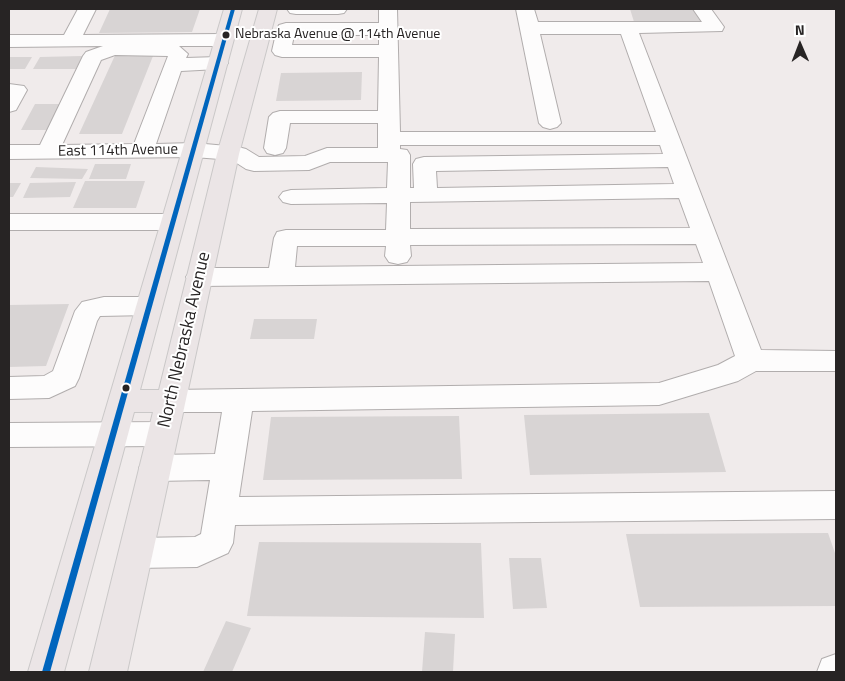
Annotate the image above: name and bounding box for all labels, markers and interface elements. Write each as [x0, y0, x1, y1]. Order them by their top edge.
text: N [795, 19, 805, 40]
north arrow [775, 20, 825, 70]
place label: Nebraska Avenue @ 114th Avenue [235, 27, 440, 43]
marker: Nebraska Avenue @ 114th Avenue [221, 30, 231, 40]
street label: East 114th Avenue [58, 141, 178, 161]
street label: North Nebraska Avenue [154, 250, 216, 430]
unlabelled marker [121, 383, 131, 393]

